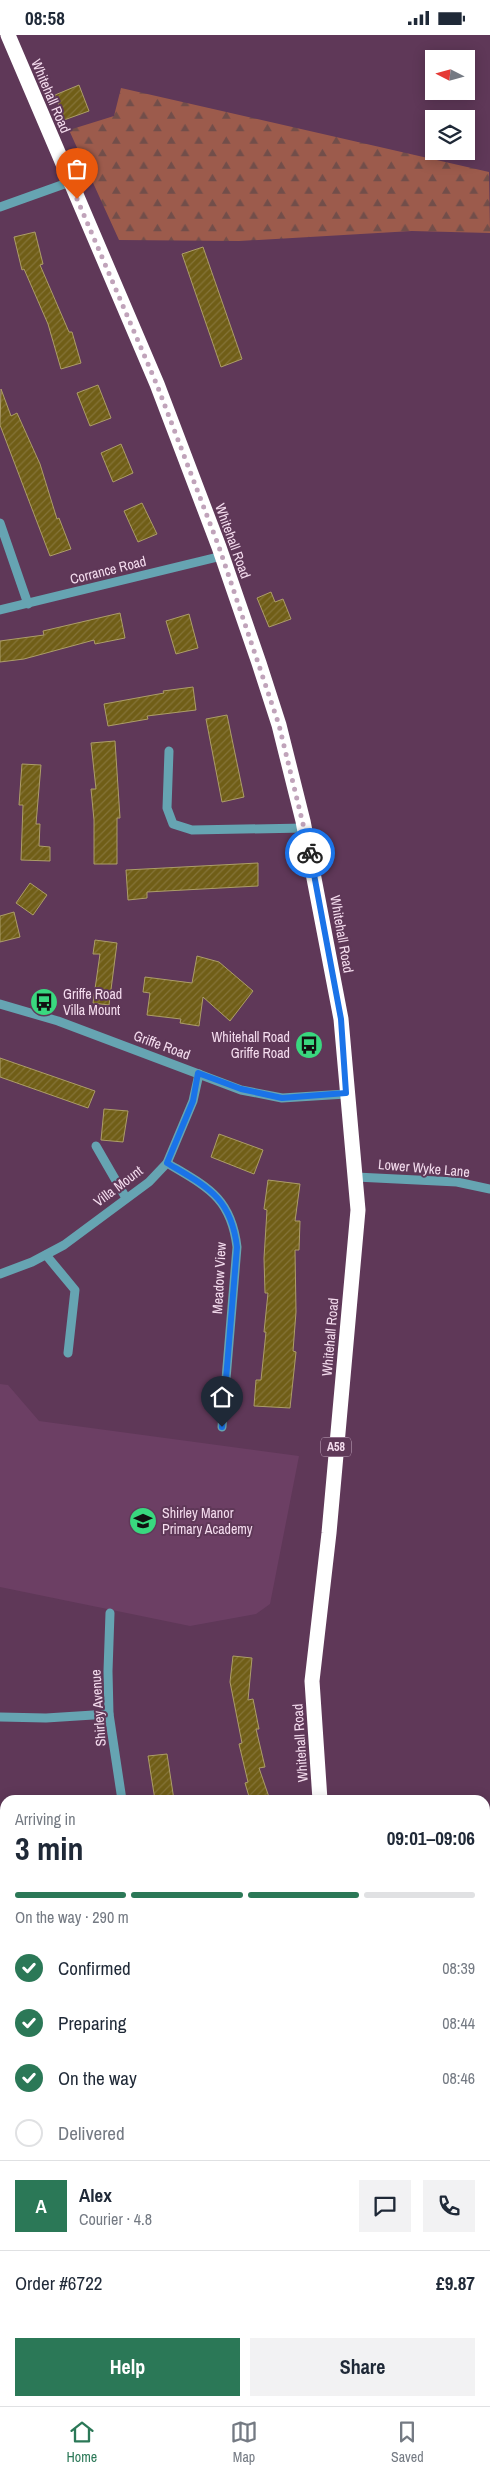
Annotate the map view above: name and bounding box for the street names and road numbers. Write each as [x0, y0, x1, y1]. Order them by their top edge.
street label: Whitehall Road [27, 56, 75, 136]
street label: Whitehall Road [211, 501, 255, 581]
street label: Corrance Road [68, 552, 148, 588]
street label: Whitehall Road [326, 894, 358, 974]
street label: Griffe Road [131, 1026, 193, 1064]
street label: Lower Wyke Lane [377, 1155, 471, 1181]
street label: Villa Mount [90, 1162, 146, 1210]
street label: Meadow View [208, 1241, 230, 1314]
street label: Whitehall Road [318, 1297, 342, 1377]
road number: A58 [321, 1437, 351, 1456]
street label: Shirley Avenue [86, 1669, 110, 1747]
street label: Whitehall Road [288, 1703, 312, 1783]

